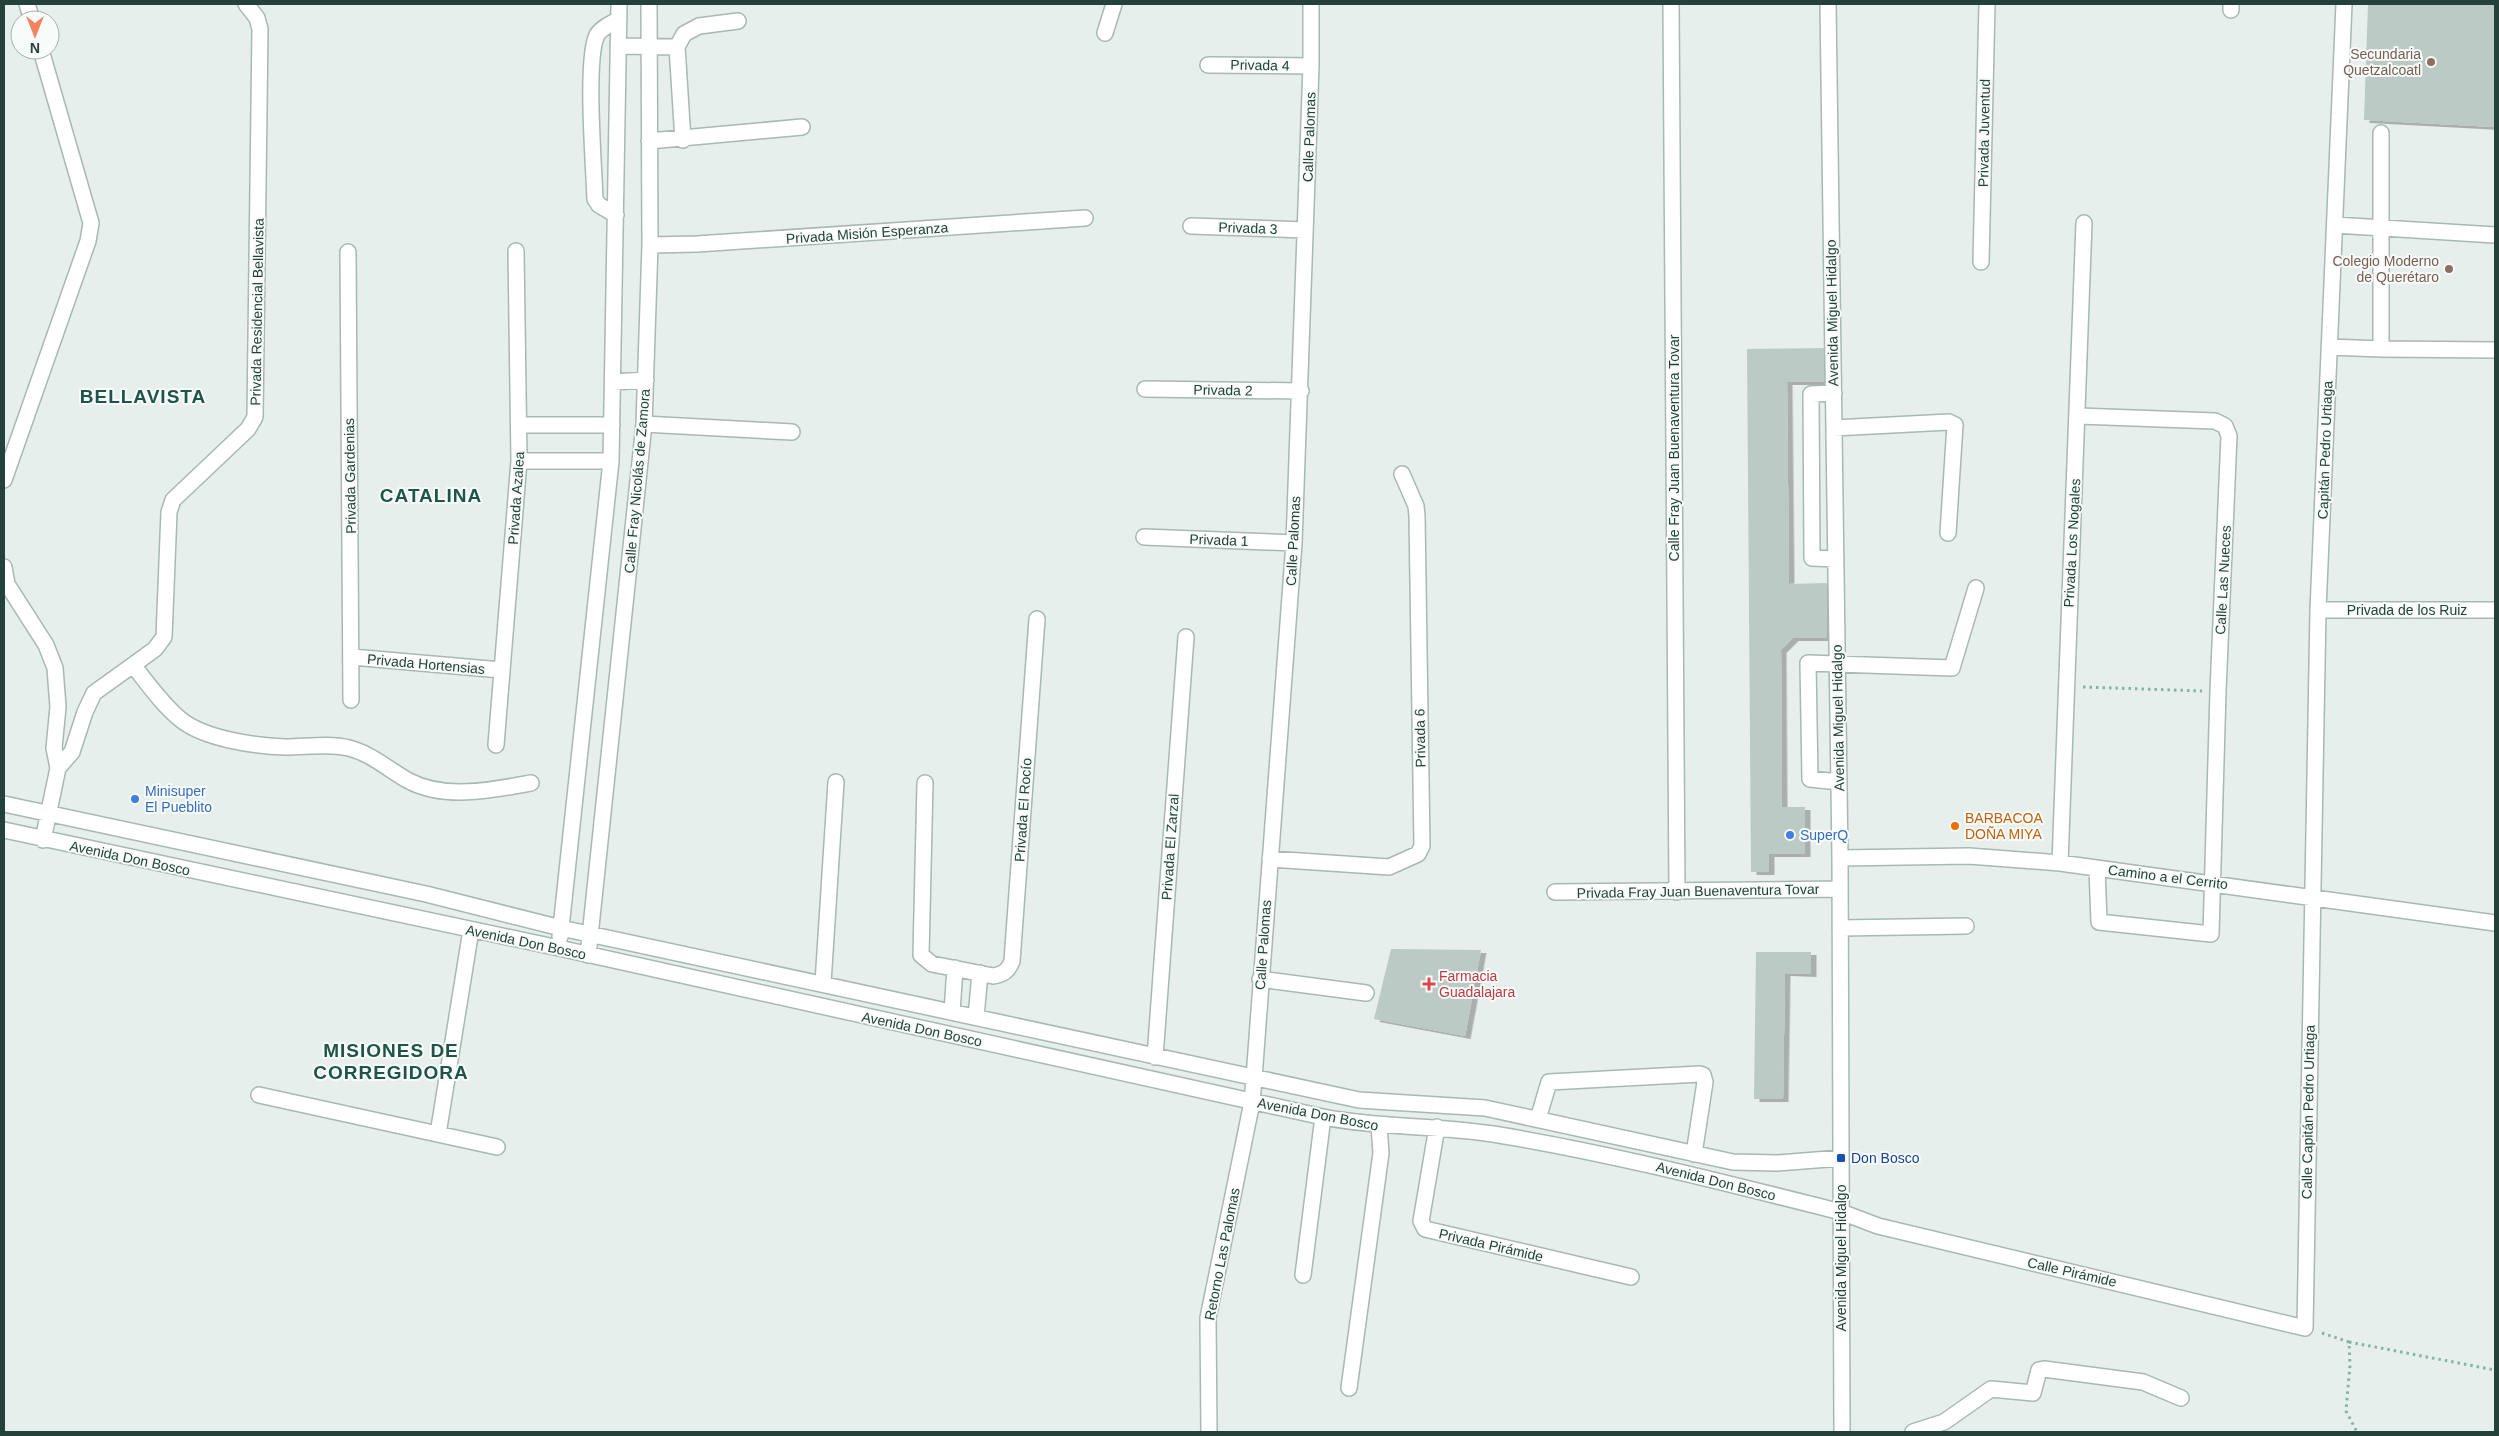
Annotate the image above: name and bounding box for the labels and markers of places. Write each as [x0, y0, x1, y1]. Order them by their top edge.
place label: Secundaria Quetzalcoatl [2343, 46, 2421, 78]
marker: Secundaria Quetzalcoatl [2425, 56, 2437, 68]
place label: Colegio Moderno de Querétaro [2332, 253, 2439, 285]
marker: Colegio Moderno de Querétaro [2443, 263, 2455, 275]
place label: Minisuper El Pueblito [145, 783, 212, 815]
marker: Minisuper El Pueblito [129, 793, 141, 805]
place label: BARBACOA DOÑA MIYA [1965, 810, 2043, 842]
marker: BARBACOA DOÑA MIYA [1949, 820, 1961, 832]
place label: SuperQ [1800, 827, 1848, 843]
marker: SuperQ [1784, 829, 1796, 841]
place label: Farmacia Guadalajara [1439, 968, 1515, 1000]
marker: Farmacia Guadalajara [1423, 978, 1435, 990]
place label: Don Bosco [1851, 1150, 1920, 1166]
marker: Don Bosco [1835, 1152, 1847, 1164]

